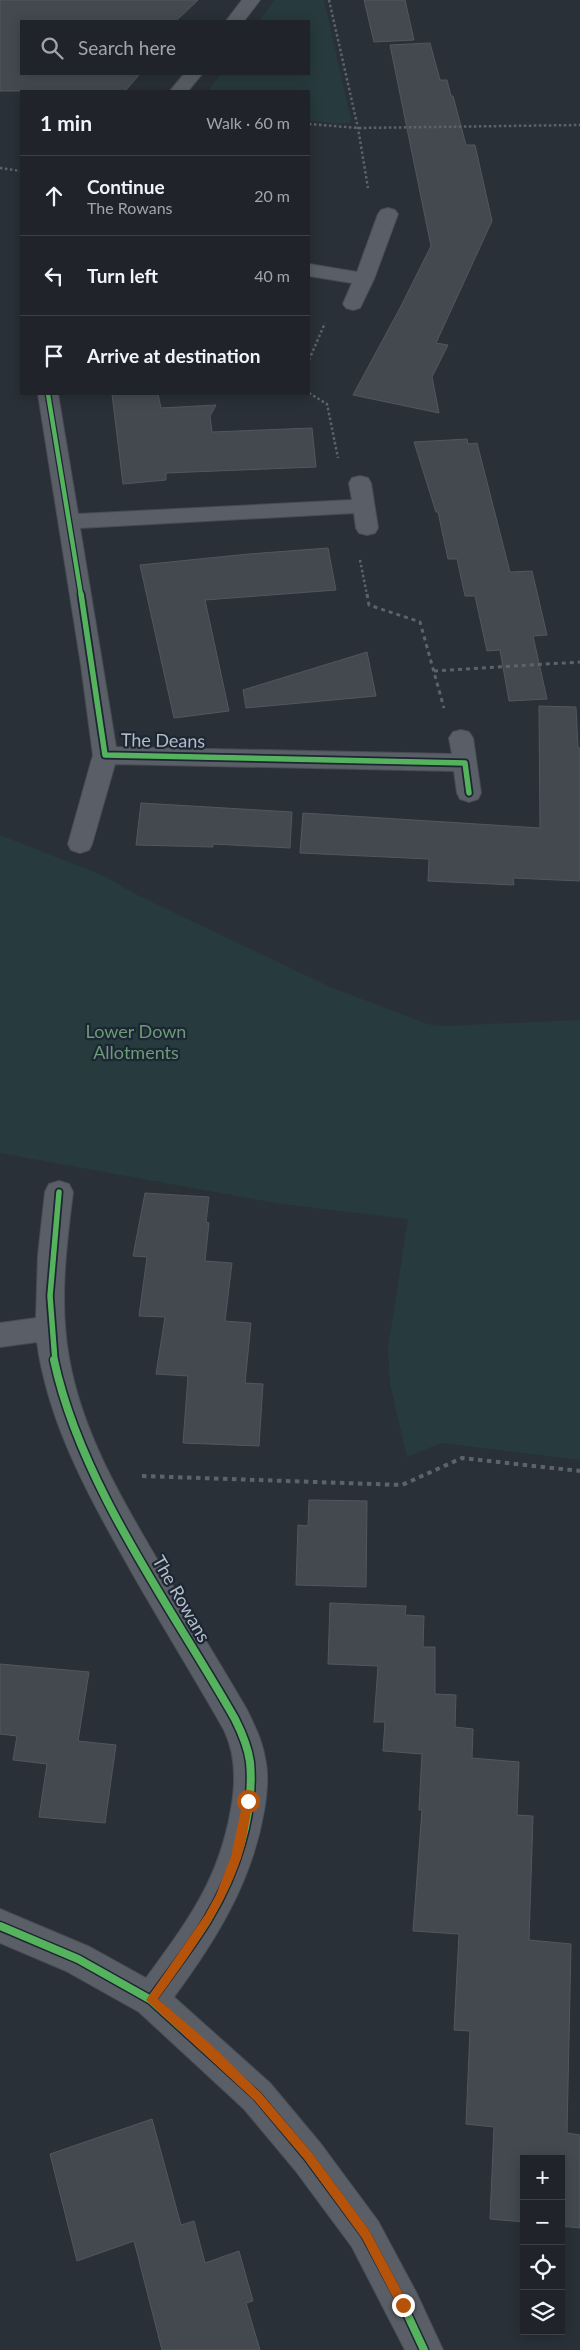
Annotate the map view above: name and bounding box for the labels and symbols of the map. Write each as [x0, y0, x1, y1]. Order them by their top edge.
street label: The Deans [121, 728, 206, 752]
park label: Lower Down Allotments [86, 1020, 186, 1063]
street label: The Rowans [148, 1551, 216, 1646]
route start [237, 1790, 260, 1813]
route end [392, 2294, 415, 2317]

